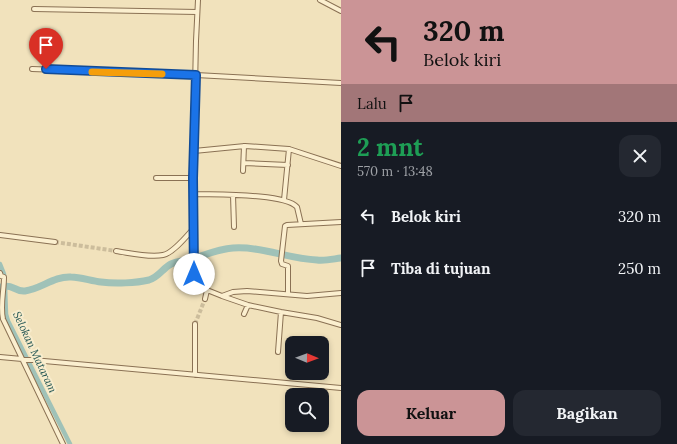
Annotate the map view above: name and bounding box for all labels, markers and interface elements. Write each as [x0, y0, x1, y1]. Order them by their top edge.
text: 320 m [423, 13, 505, 49]
icon: left [357, 16, 409, 68]
pin [29, 28, 63, 69]
icon: arrive [35, 34, 57, 56]
text: Belok kiri [423, 48, 501, 71]
icon: arrive [395, 92, 417, 114]
text: Lalu [357, 94, 387, 113]
text: 2 mnt [357, 132, 423, 163]
button: close [619, 135, 661, 177]
text: 570 m · 13:48 [357, 163, 433, 180]
icon: left [357, 205, 379, 227]
text: Belok kiri [391, 207, 461, 226]
text: 320 m [618, 207, 661, 226]
position arrow [173, 253, 215, 295]
icon: arrive [357, 257, 379, 279]
text: Tiba di tujuan [391, 259, 490, 278]
text: 250 m [618, 259, 661, 278]
water label: Selokan Mataram [10, 309, 60, 395]
north arrow [285, 336, 329, 380]
map controls [285, 336, 329, 432]
button: search [285, 388, 329, 432]
button: Keluar [357, 390, 505, 436]
button: Bagikan [513, 390, 661, 436]

